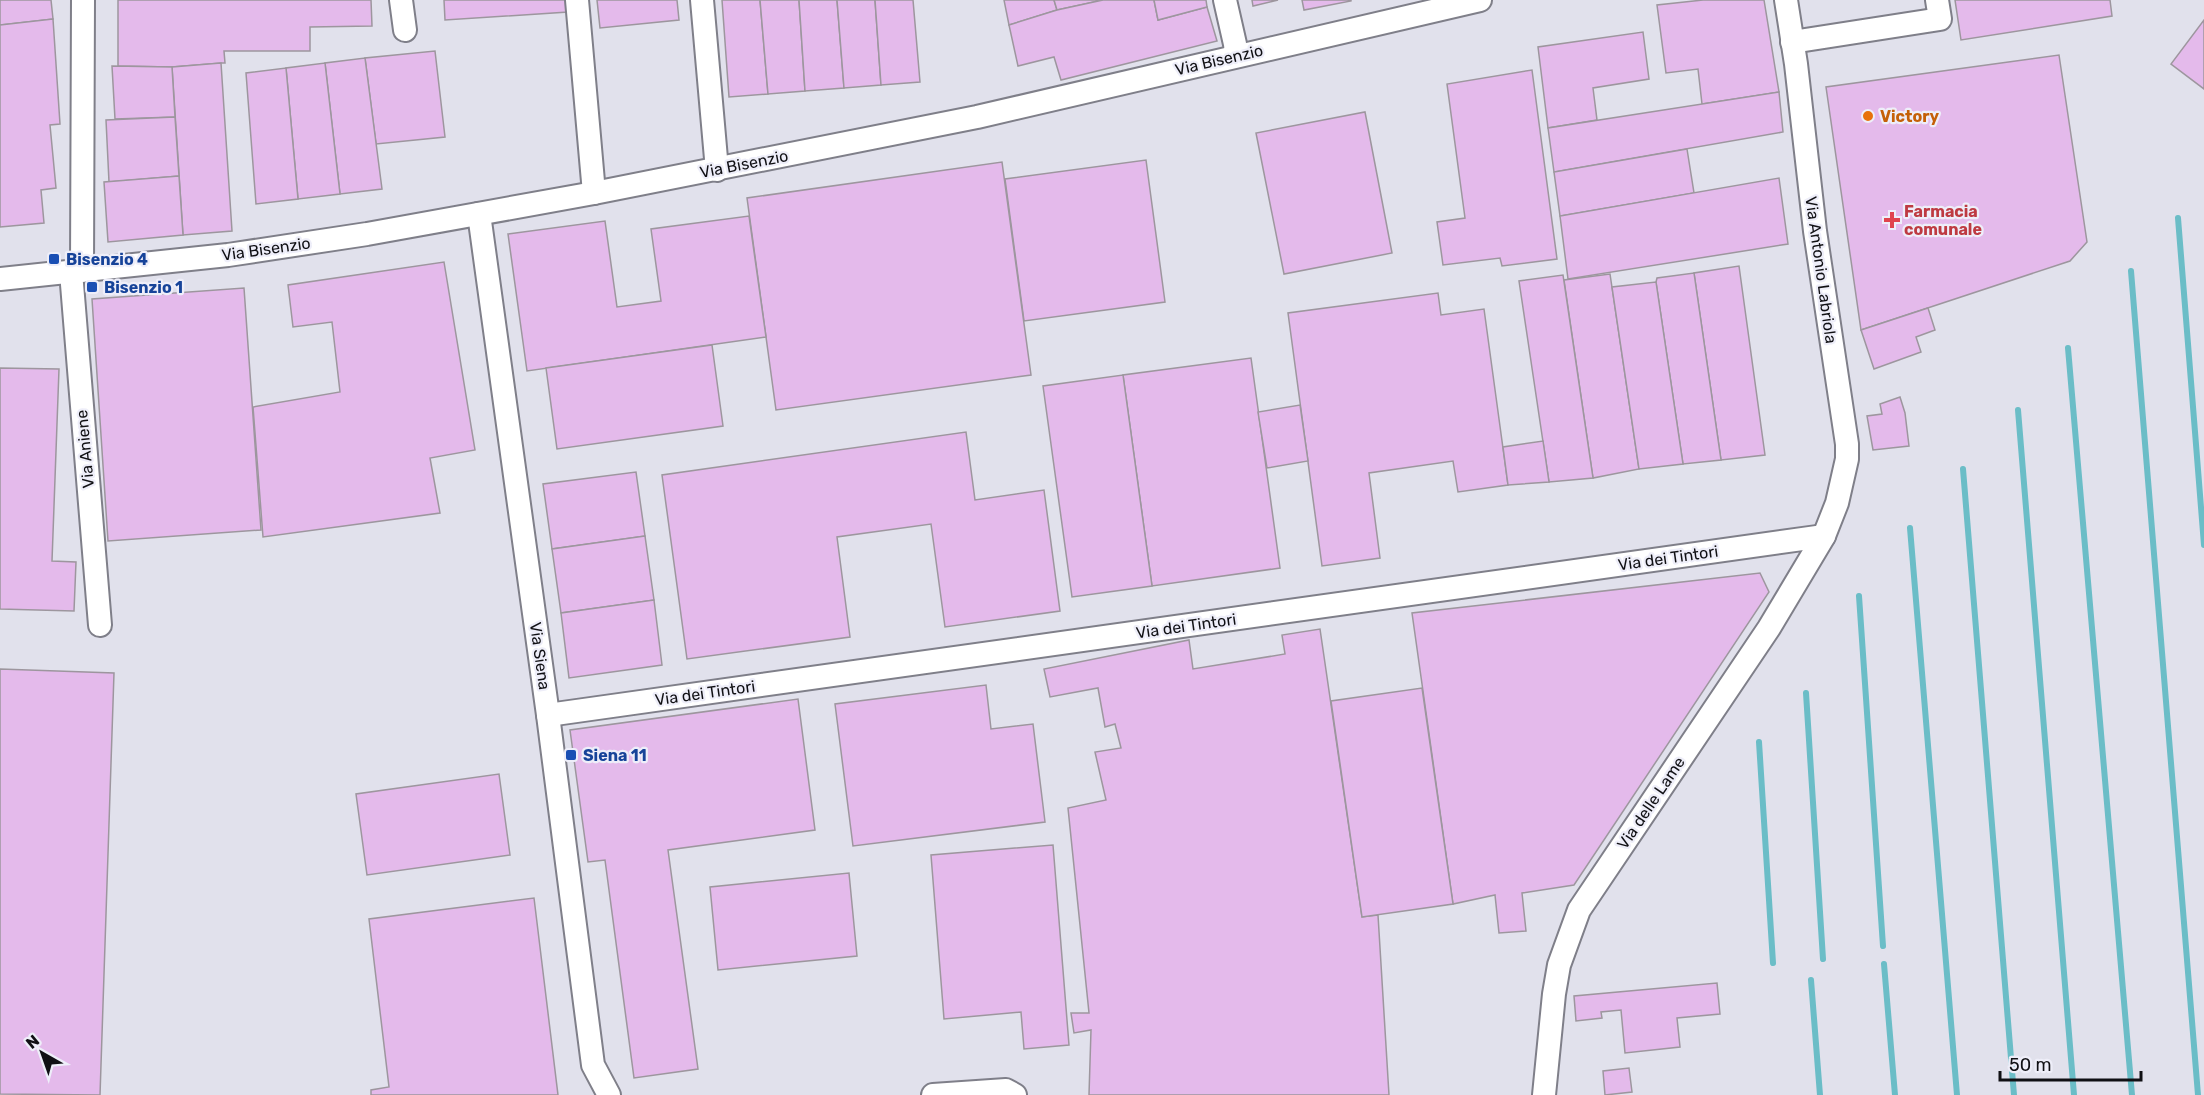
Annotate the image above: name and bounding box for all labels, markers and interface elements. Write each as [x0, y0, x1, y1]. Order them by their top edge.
street label: Via Bisenzio [1173, 41, 1265, 79]
place label: Victory [1880, 107, 1939, 126]
marker: Victory [1861, 109, 1875, 123]
street label: Via Bisenzio [698, 146, 790, 182]
street label: Via Antonio Labriola [1801, 195, 1841, 345]
place label: Farmacia comunale [1904, 202, 1982, 239]
marker: Farmacia comunale [1885, 213, 1899, 227]
street label: Via Bisenzio [220, 233, 312, 265]
place label: Bisenzio 4 [66, 250, 148, 269]
marker: Bisenzio 4 [47, 252, 61, 266]
place label: Bisenzio 1 [104, 278, 183, 297]
marker: Bisenzio 1 [85, 280, 99, 294]
street label: Via Aniene [72, 409, 98, 489]
street label: Via dei Tintori [1617, 542, 1719, 574]
street label: Via dei Tintori [1135, 610, 1237, 642]
street label: Via Siena [526, 621, 554, 691]
street label: Via dei Tintori [654, 677, 756, 709]
place label: Siena 11 [583, 746, 647, 765]
marker: Siena 11 [564, 748, 578, 762]
street label: Via delle Lame [1613, 753, 1689, 853]
north arrow [12, 1023, 72, 1083]
text: N [22, 1031, 43, 1053]
scale bar [2000, 1044, 2141, 1082]
text: 50 m [2009, 1054, 2052, 1076]

